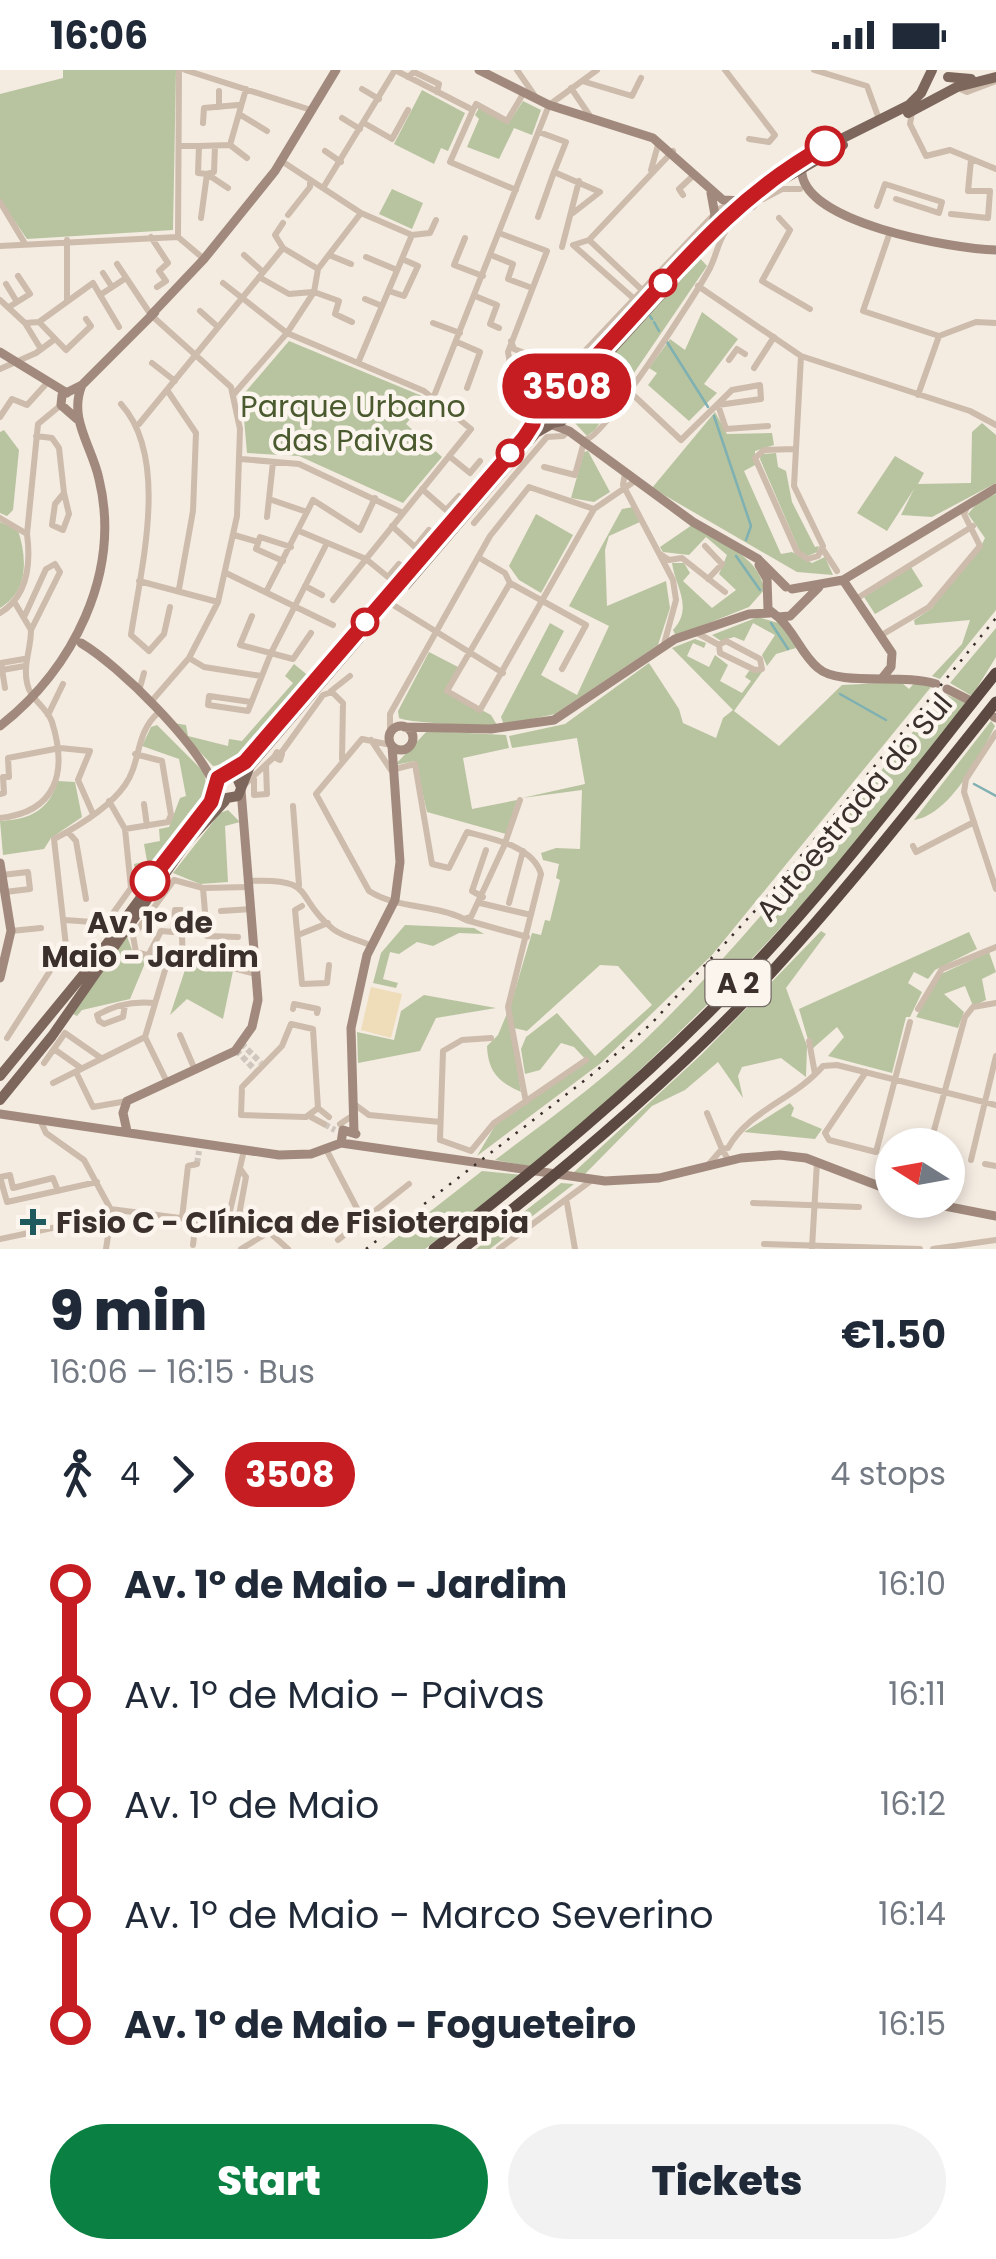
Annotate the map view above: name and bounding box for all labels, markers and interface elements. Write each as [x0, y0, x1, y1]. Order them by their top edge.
text: 16:06 [50, 9, 148, 62]
unlabelled marker [806, 127, 844, 165]
unlabelled marker [650, 270, 676, 296]
line badge: 3508 [497, 354, 637, 418]
text: 3508 [522, 362, 612, 411]
park label: Parque Urbano das Paivas [240, 385, 466, 462]
unlabelled marker [497, 440, 523, 466]
unlabelled marker [352, 609, 378, 635]
street label: Autoestrada do Sul [745, 683, 963, 931]
marker: Av. 1º de Maio - Jardim [131, 862, 169, 900]
place label: Av. 1º de Maio - Jardim [41, 901, 259, 978]
road number: A 2 [706, 960, 770, 1006]
north arrow [875, 1128, 965, 1218]
map controls [875, 1128, 965, 1218]
place label: Fisio C - Clínica de Fisioterapia [56, 1201, 529, 1244]
marker: Fisio C - Clínica de Fisioterapia [20, 1209, 46, 1235]
text: 9 min [50, 1272, 207, 1349]
text: €1.50 [841, 1308, 946, 1361]
text: 16:06 – 16:15 · Bus [50, 1349, 315, 1394]
icon: walk [50, 1447, 105, 1502]
icon: forward [155, 1447, 210, 1502]
text: 3508 [245, 1450, 335, 1499]
text: 4 [120, 1451, 140, 1496]
text: 4 stops [830, 1451, 946, 1496]
text: Av. 1º de Maio - Jardim [124, 1558, 567, 1611]
text: 16:10 [878, 1561, 946, 1606]
text: Av. 1º de Maio - Paivas [124, 1668, 545, 1721]
text: 16:11 [888, 1671, 946, 1716]
text: Av. 1º de Maio [124, 1778, 379, 1831]
text: 16:12 [880, 1781, 946, 1826]
text: Av. 1º de Maio - Marco Severino [124, 1888, 714, 1941]
text: 16:14 [878, 1891, 946, 1936]
text: Av. 1º de Maio - Fogueteiro [124, 1998, 636, 2051]
text: 16:15 [878, 2001, 946, 2046]
button: Start [50, 2124, 488, 2239]
button: Tickets [508, 2124, 946, 2239]

